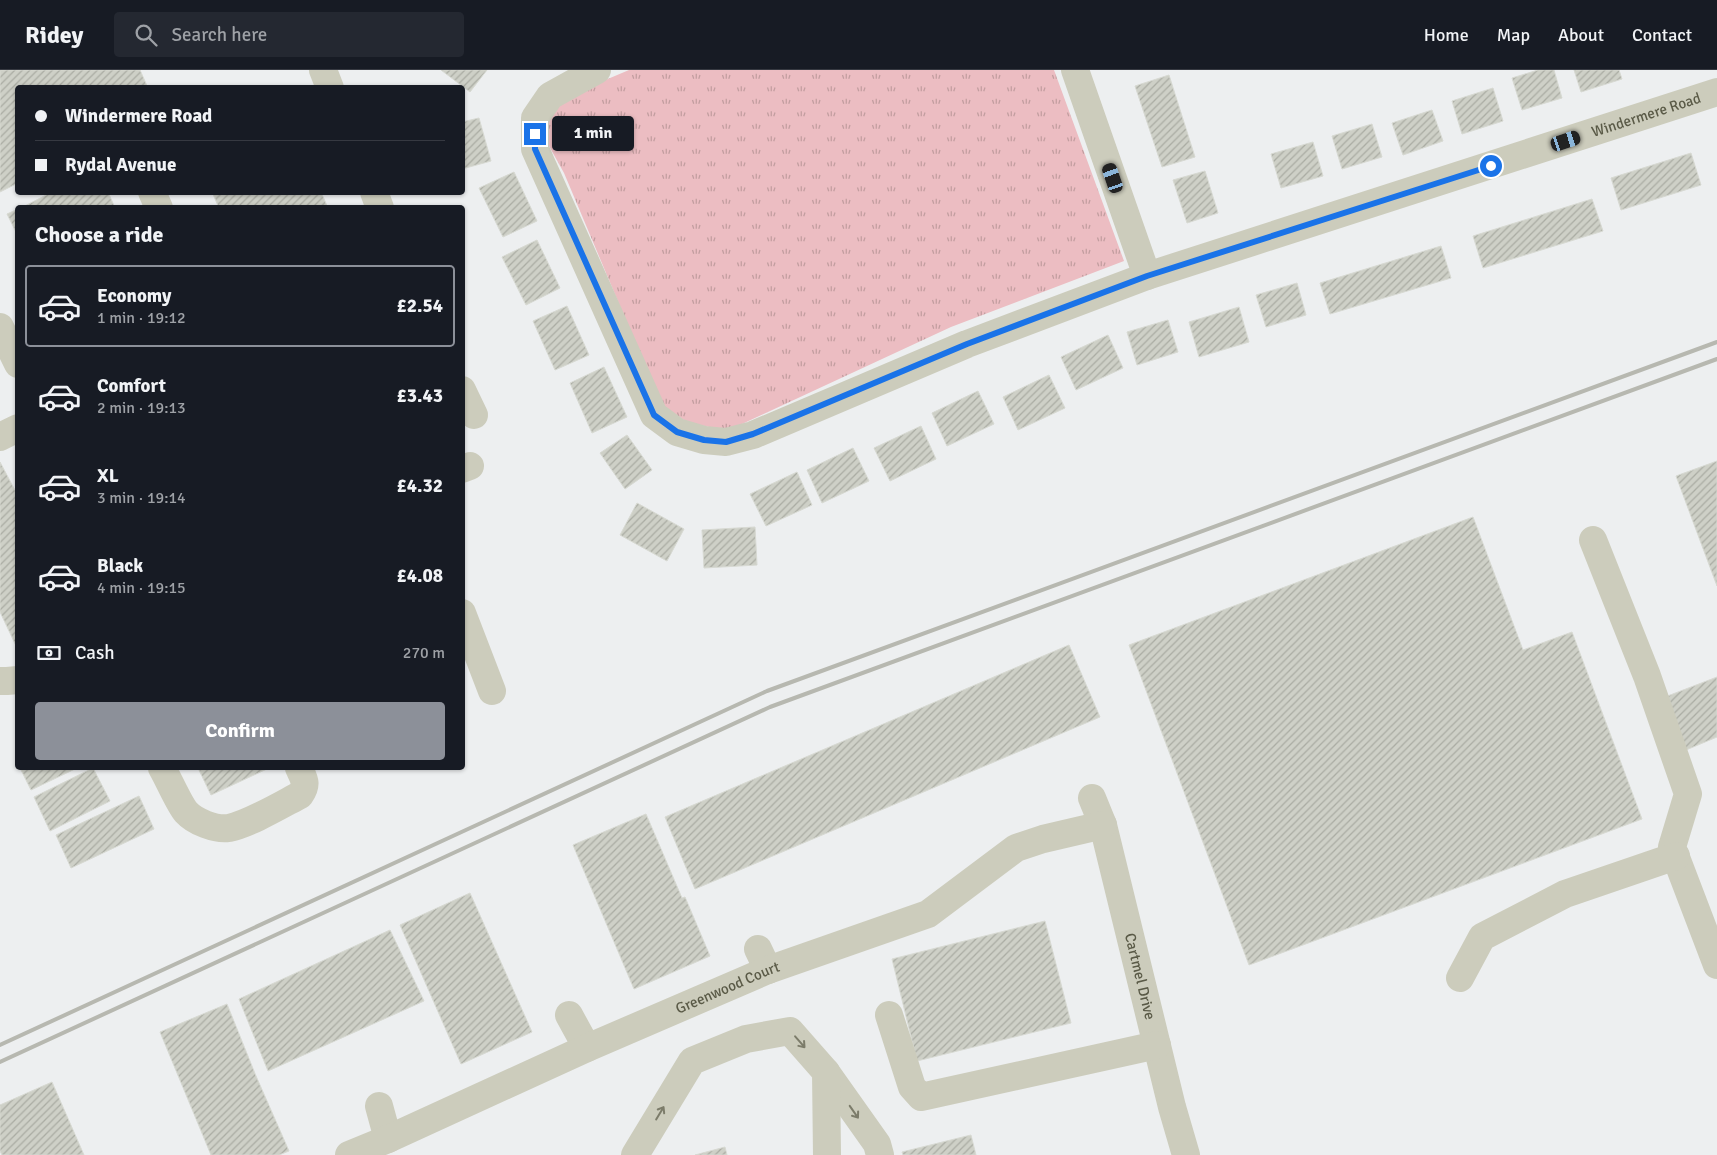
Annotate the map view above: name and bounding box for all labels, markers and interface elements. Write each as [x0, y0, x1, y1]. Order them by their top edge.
search box [114, 12, 464, 57]
text: Ridey [25, 20, 84, 50]
icon: search [132, 21, 160, 49]
text: Search here [172, 23, 267, 47]
text: Home [1424, 24, 1469, 46]
text: Map [1497, 24, 1530, 46]
text: About [1558, 24, 1604, 46]
text: Contact [1632, 24, 1692, 46]
street label: Windermere Road [1589, 89, 1703, 141]
text: Windermere Road [65, 104, 212, 128]
callout: 1 min [552, 116, 635, 152]
route end [524, 123, 546, 145]
text: 1 min [574, 123, 612, 143]
car [1549, 129, 1582, 153]
text: Rydal Avenue [65, 153, 176, 177]
route start [1480, 155, 1502, 177]
car [1101, 161, 1124, 195]
text: Choose a ride [35, 221, 163, 248]
icon: car [37, 284, 82, 329]
text: Economy [97, 284, 171, 308]
text: £2.54 [397, 294, 443, 318]
text: 1 min · 19:12 [97, 308, 186, 328]
icon: car [37, 374, 82, 419]
text: Comfort [97, 374, 166, 398]
text: £3.43 [397, 384, 443, 408]
text: 2 min · 19:13 [97, 398, 186, 418]
icon: car [37, 464, 82, 509]
text: XL [97, 464, 119, 488]
text: £4.32 [397, 474, 443, 498]
text: 3 min · 19:14 [97, 488, 186, 508]
icon: car [37, 554, 82, 599]
text: Black [97, 554, 143, 578]
text: £4.08 [397, 564, 443, 588]
text: 4 min · 19:15 [97, 578, 186, 598]
icon: cash [35, 639, 63, 667]
text: Cash [75, 641, 115, 665]
text: 270 m [403, 643, 445, 663]
button: Confirm [35, 702, 445, 760]
street label: Cartmel Drive [1121, 931, 1159, 1021]
street label: Greenwood Court [673, 958, 782, 1018]
one-way arrow [795, 1036, 806, 1049]
one-way arrow [849, 1105, 859, 1119]
one-way arrow [655, 1106, 665, 1120]

